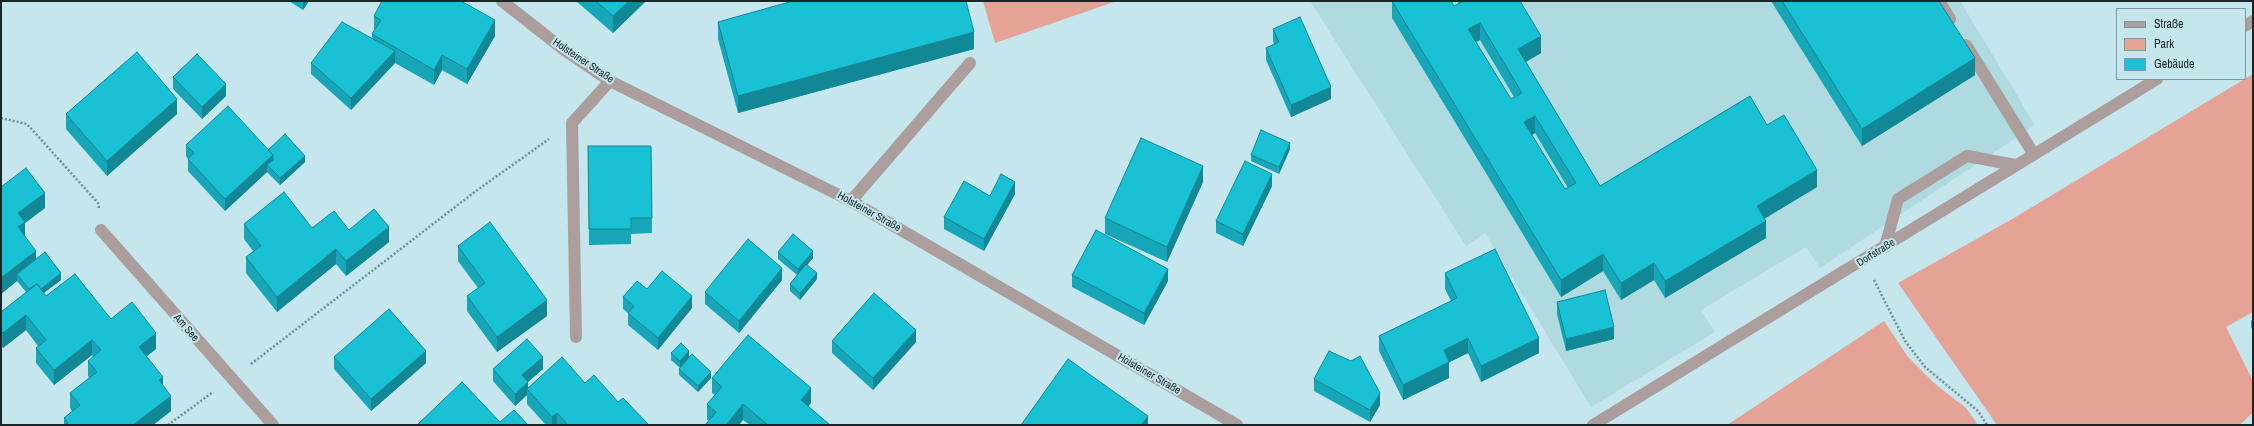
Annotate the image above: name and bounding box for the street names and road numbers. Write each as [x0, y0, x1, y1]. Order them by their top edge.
street label: Holsteiner Straße [550, 36, 616, 86]
street label: Holsteiner Straße [835, 189, 903, 235]
street label: Dorfstraße [1854, 236, 1898, 270]
street label: Am See [170, 312, 202, 344]
street label: Holsteiner Straße [1115, 351, 1183, 397]

